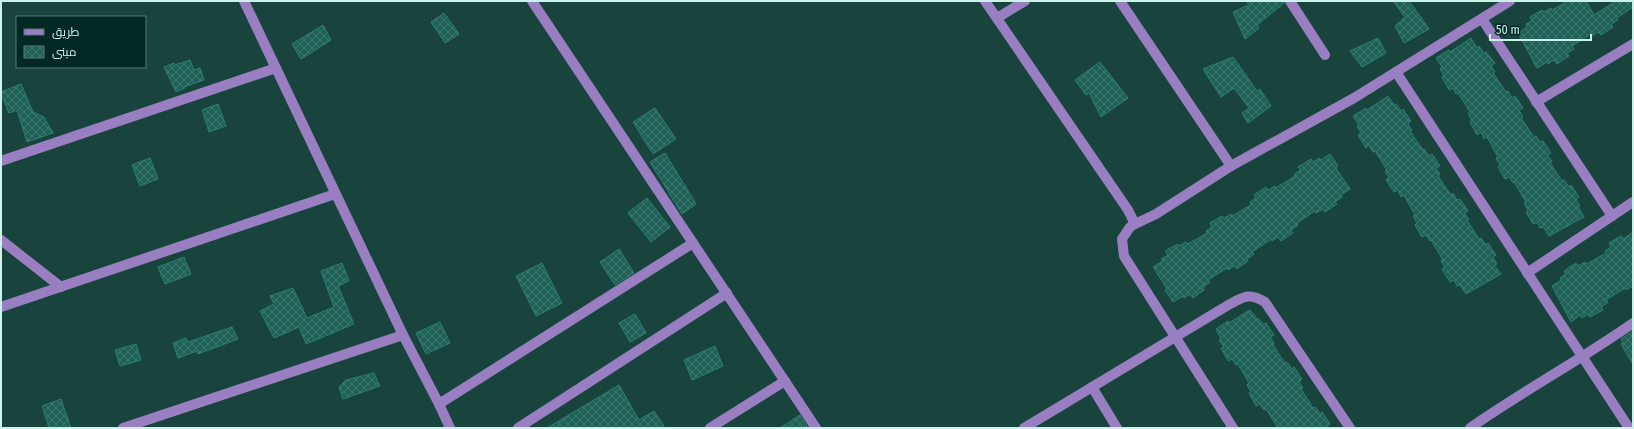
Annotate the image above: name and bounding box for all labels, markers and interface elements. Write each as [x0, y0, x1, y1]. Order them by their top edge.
legend [16, 16, 146, 68]
scale bar [1490, 16, 1591, 42]
text: 50 m [1496, 23, 1520, 37]
text: طريق [52, 25, 80, 39]
text: مبنى [52, 45, 77, 59]

